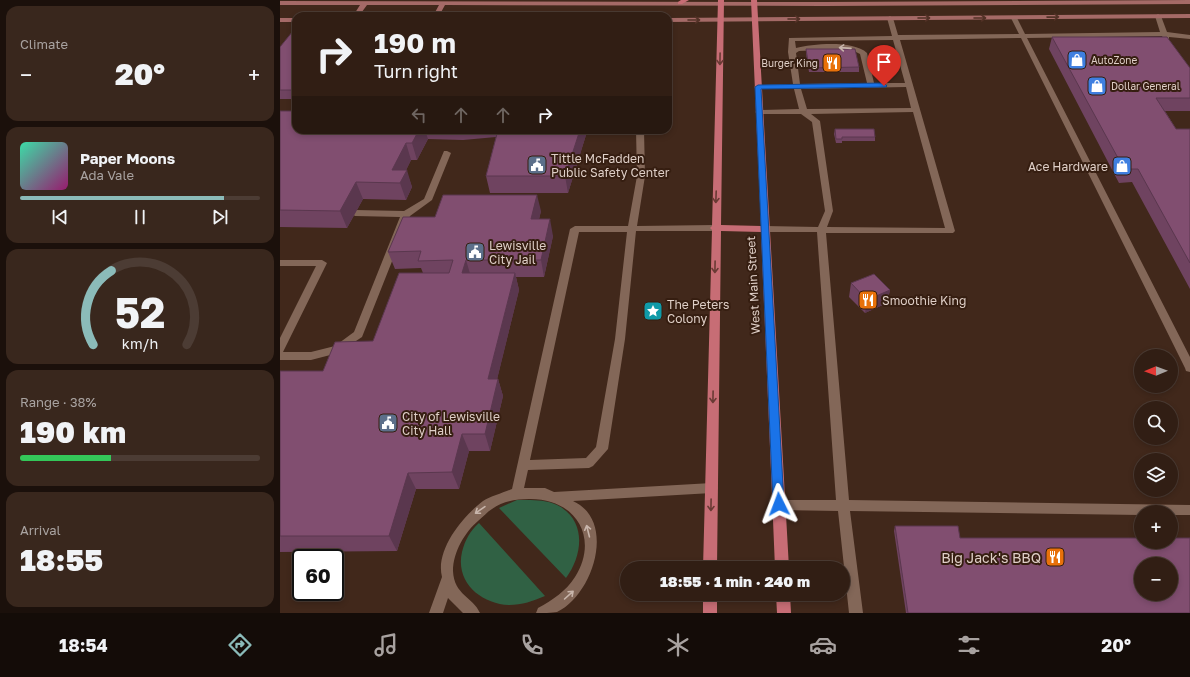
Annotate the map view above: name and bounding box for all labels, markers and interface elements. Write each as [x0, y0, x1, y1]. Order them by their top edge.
one-way arrow [1046, 13, 1059, 21]
one-way arrow [917, 14, 930, 22]
one-way arrow [973, 14, 986, 22]
one-way arrow [787, 15, 800, 23]
one-way arrow [687, 16, 700, 24]
text: 190 m [374, 26, 456, 59]
icon: right [308, 28, 360, 80]
text: Climate [20, 36, 68, 52]
one-way arrow [839, 44, 852, 51]
pin [867, 45, 901, 86]
shop icon: AutoZone [1066, 49, 1088, 71]
icon: arrive [873, 51, 895, 73]
one-way arrow [716, 52, 723, 65]
restaurant icon: Burger King [821, 52, 843, 74]
place label: AutoZone [1091, 54, 1138, 66]
text: 20° [115, 56, 165, 92]
place label: Burger King [761, 57, 818, 69]
text: Turn right [374, 60, 458, 82]
text: − [20, 61, 32, 88]
text: + [248, 61, 260, 88]
shop icon: Dollar General [1086, 75, 1108, 97]
place label: Dollar General [1111, 80, 1180, 92]
icon: left [408, 104, 430, 126]
icon: ahead [450, 104, 472, 126]
icon: ahead [492, 104, 514, 126]
icon: right [534, 104, 556, 126]
text: Paper Moons [80, 149, 175, 167]
place label: Tittle McFadden Public Safety Center [551, 151, 670, 180]
public building icon: Tittle McFadden Public Safety Center [526, 154, 548, 176]
shop icon: Ace Hardware [1111, 155, 1133, 177]
place label: Ace Hardware [1028, 159, 1108, 174]
text: Ada Vale [80, 167, 134, 183]
one-way arrow [712, 190, 720, 203]
icon: previous [49, 206, 71, 228]
icon: pause [129, 206, 151, 228]
icon: next [209, 206, 231, 228]
street label: West Main Street [743, 235, 763, 335]
place label: Lewisville City Jail [489, 238, 546, 267]
public building icon: Lewisville City Jail [464, 241, 486, 263]
one-way arrow [711, 260, 719, 273]
text: 52 [115, 286, 165, 336]
restaurant icon: Smoothie King [857, 289, 879, 311]
place label: Smoothie King [882, 293, 966, 308]
place label: The Peters Colony [667, 297, 729, 326]
place icon: The Peters Colony [642, 300, 664, 322]
text: km/h [122, 334, 158, 351]
north arrow [1134, 349, 1178, 393]
map controls [1134, 349, 1178, 601]
one-way arrow [709, 390, 717, 403]
text: Range · 38% [20, 394, 96, 410]
button: search [1134, 401, 1178, 445]
place label: City of Lewisville City Hall [402, 409, 500, 438]
public building icon: City of Lewisville City Hall [377, 412, 399, 434]
text: 190 km [20, 414, 126, 450]
button: layers [1134, 453, 1178, 497]
position arrow [758, 483, 800, 525]
one-way arrow [707, 498, 715, 511]
button: + [1134, 505, 1178, 549]
one-way arrow [475, 506, 486, 514]
text: Arrival [20, 522, 61, 538]
one-way arrow [584, 525, 592, 538]
text: 18:55 [20, 542, 103, 578]
restaurant icon: Big Jack's BBQ [1044, 546, 1066, 568]
speed limit sign: 60 [292, 549, 344, 601]
place label: Big Jack's BBQ [941, 549, 1041, 566]
button: − [1134, 557, 1178, 601]
text: 18:55 · 1 min · 240 m [660, 572, 810, 590]
one-way arrow [564, 590, 574, 600]
icon: directions [226, 631, 254, 659]
icon: music [372, 631, 400, 659]
icon: phone [518, 631, 546, 659]
icon: climate [664, 631, 692, 659]
icon: car [809, 631, 837, 659]
icon: filters [955, 631, 983, 659]
text: 18:54 [59, 634, 108, 656]
text: 20° [1101, 634, 1131, 656]

